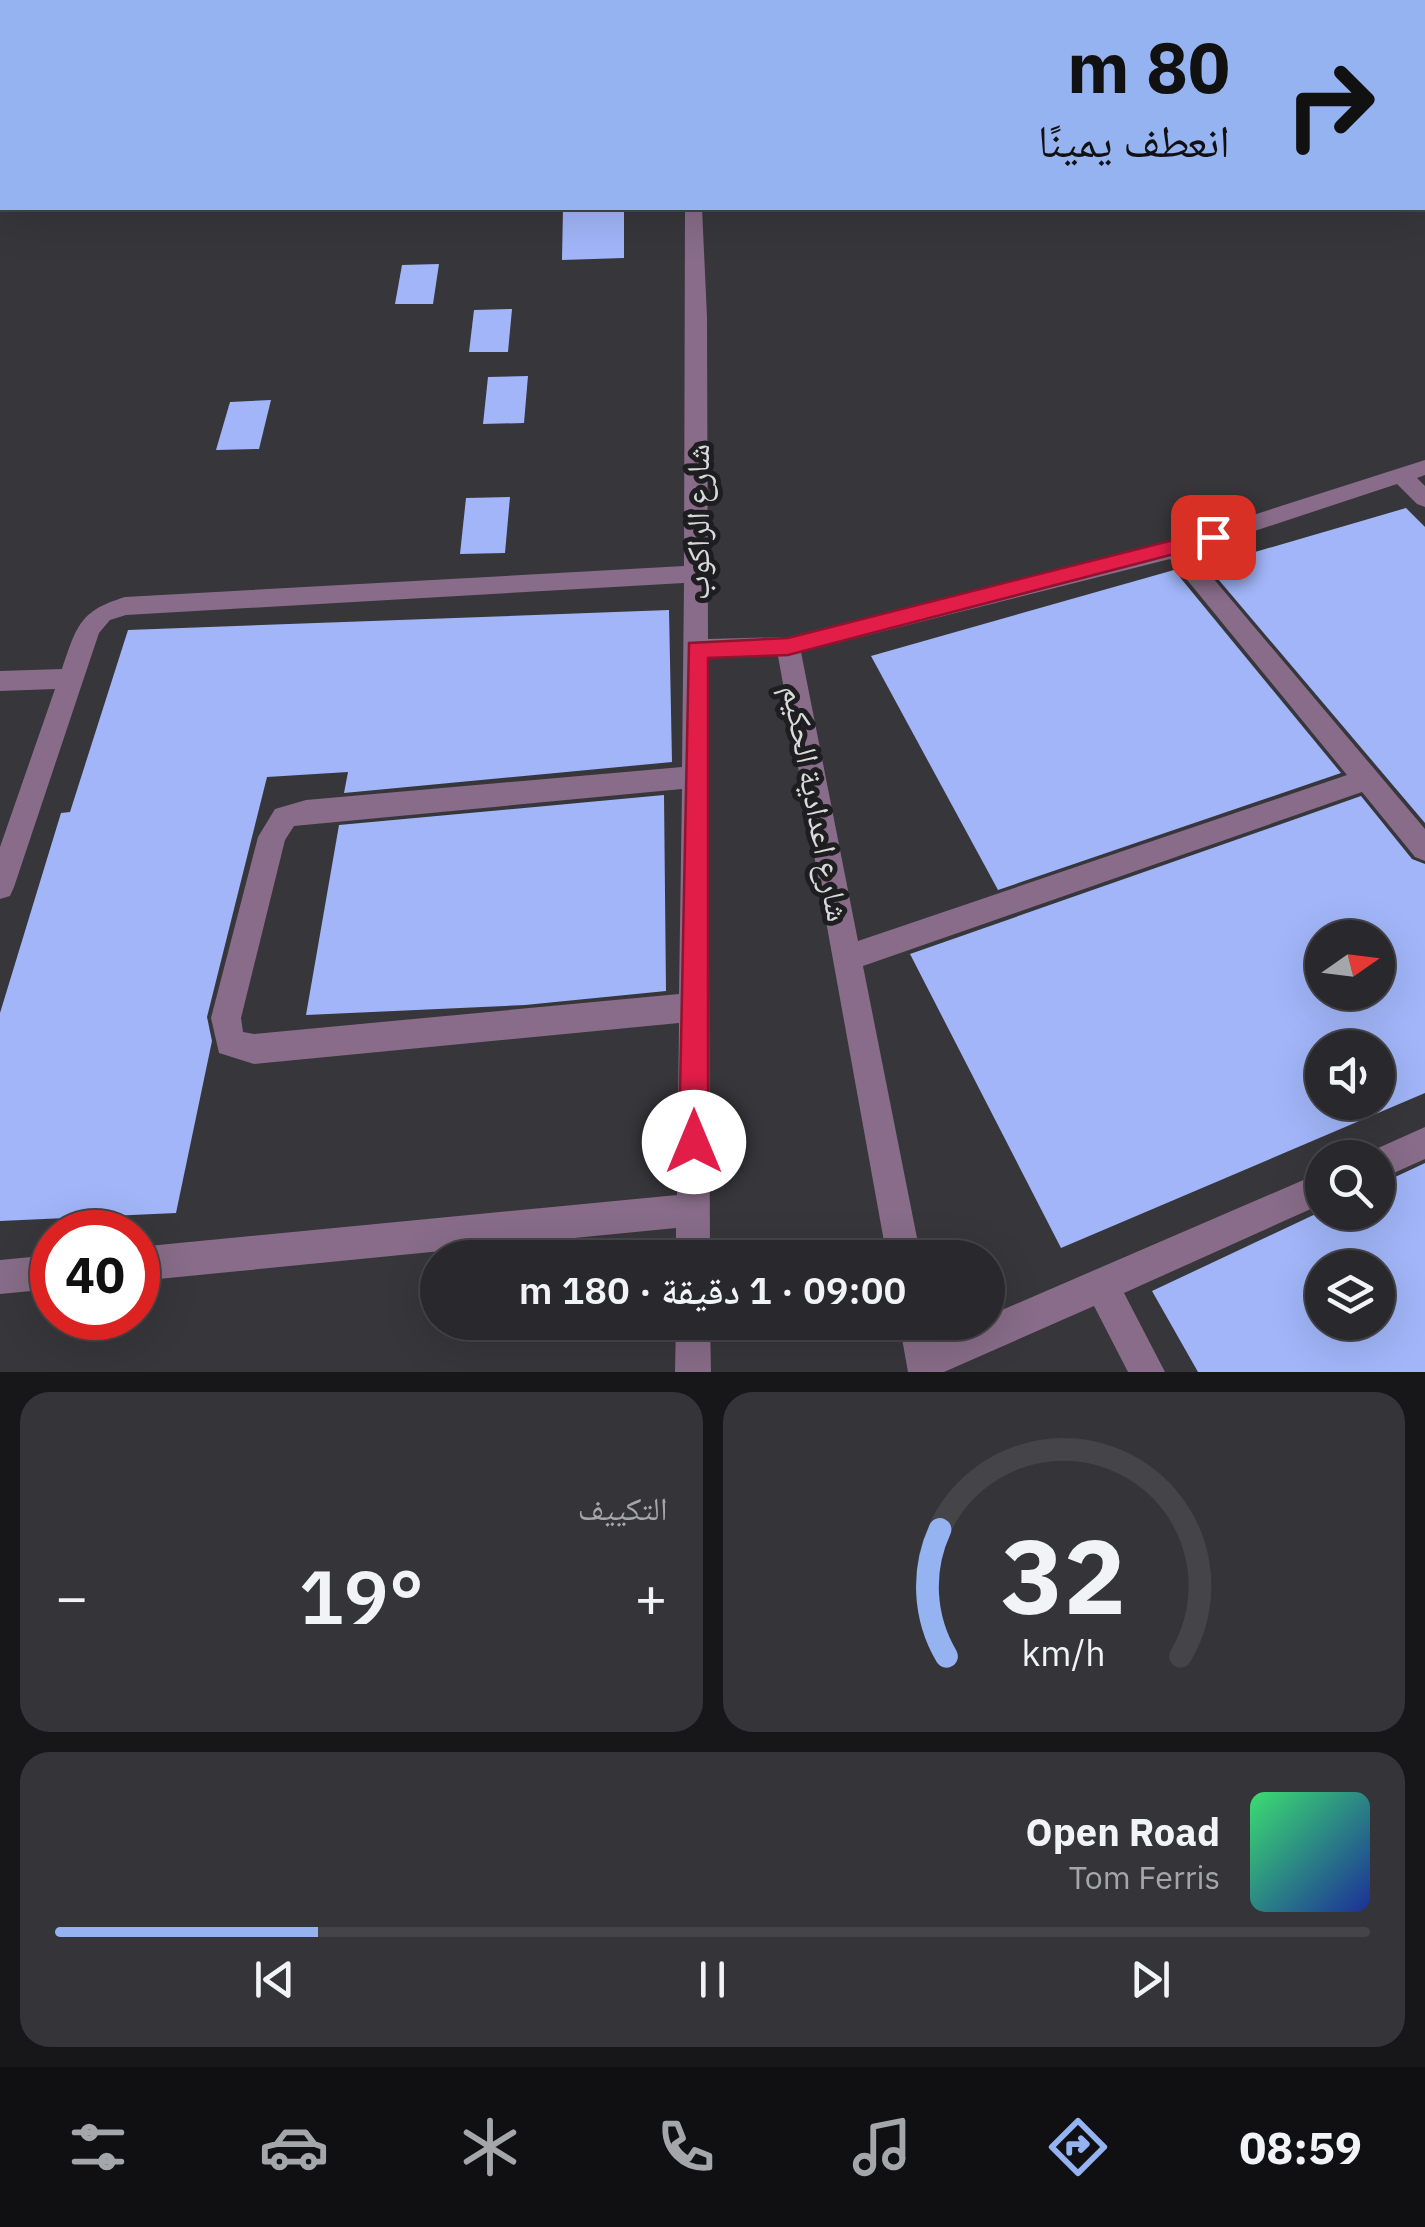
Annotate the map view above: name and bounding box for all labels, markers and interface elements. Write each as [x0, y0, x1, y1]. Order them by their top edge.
text: 80 m [1067, 21, 1230, 112]
icon: right [1265, 40, 1395, 170]
text: انعطف يمينًا [1038, 111, 1230, 169]
street label: شارع الراكوب [676, 444, 718, 600]
pin [1171, 495, 1256, 580]
icon: arrive [1186, 510, 1241, 565]
street label: شارع اعدادية الحكيم [773, 681, 861, 925]
north arrow [1305, 920, 1395, 1010]
map controls [1305, 920, 1395, 1340]
button: sound [1305, 1030, 1395, 1120]
position arrow [642, 1090, 746, 1194]
button: search [1305, 1140, 1395, 1230]
speed limit sign: 40 [30, 1210, 160, 1340]
button: layers [1305, 1250, 1395, 1340]
text: 09:00 · 1 دقيقة · 180 m [519, 1265, 906, 1314]
text: التكييف [578, 1487, 668, 1529]
text: 32 [1001, 1507, 1126, 1643]
text: 19° [299, 1547, 424, 1645]
text: − [55, 1561, 88, 1632]
text: + [634, 1561, 668, 1632]
text: km/h [1022, 1629, 1106, 1676]
text: Open Road [1026, 1807, 1220, 1856]
text: Tom Ferris [1069, 1856, 1220, 1898]
icon: previous [247, 1952, 302, 2007]
icon: pause [685, 1952, 740, 2007]
icon: next [1123, 1952, 1178, 2007]
icon: filters [63, 2112, 133, 2182]
icon: car [259, 2112, 329, 2182]
icon: climate [455, 2112, 525, 2182]
icon: phone [651, 2112, 721, 2182]
icon: music [847, 2112, 917, 2182]
icon: directions [1043, 2112, 1113, 2182]
text: 08:59 [1239, 2118, 1362, 2176]

